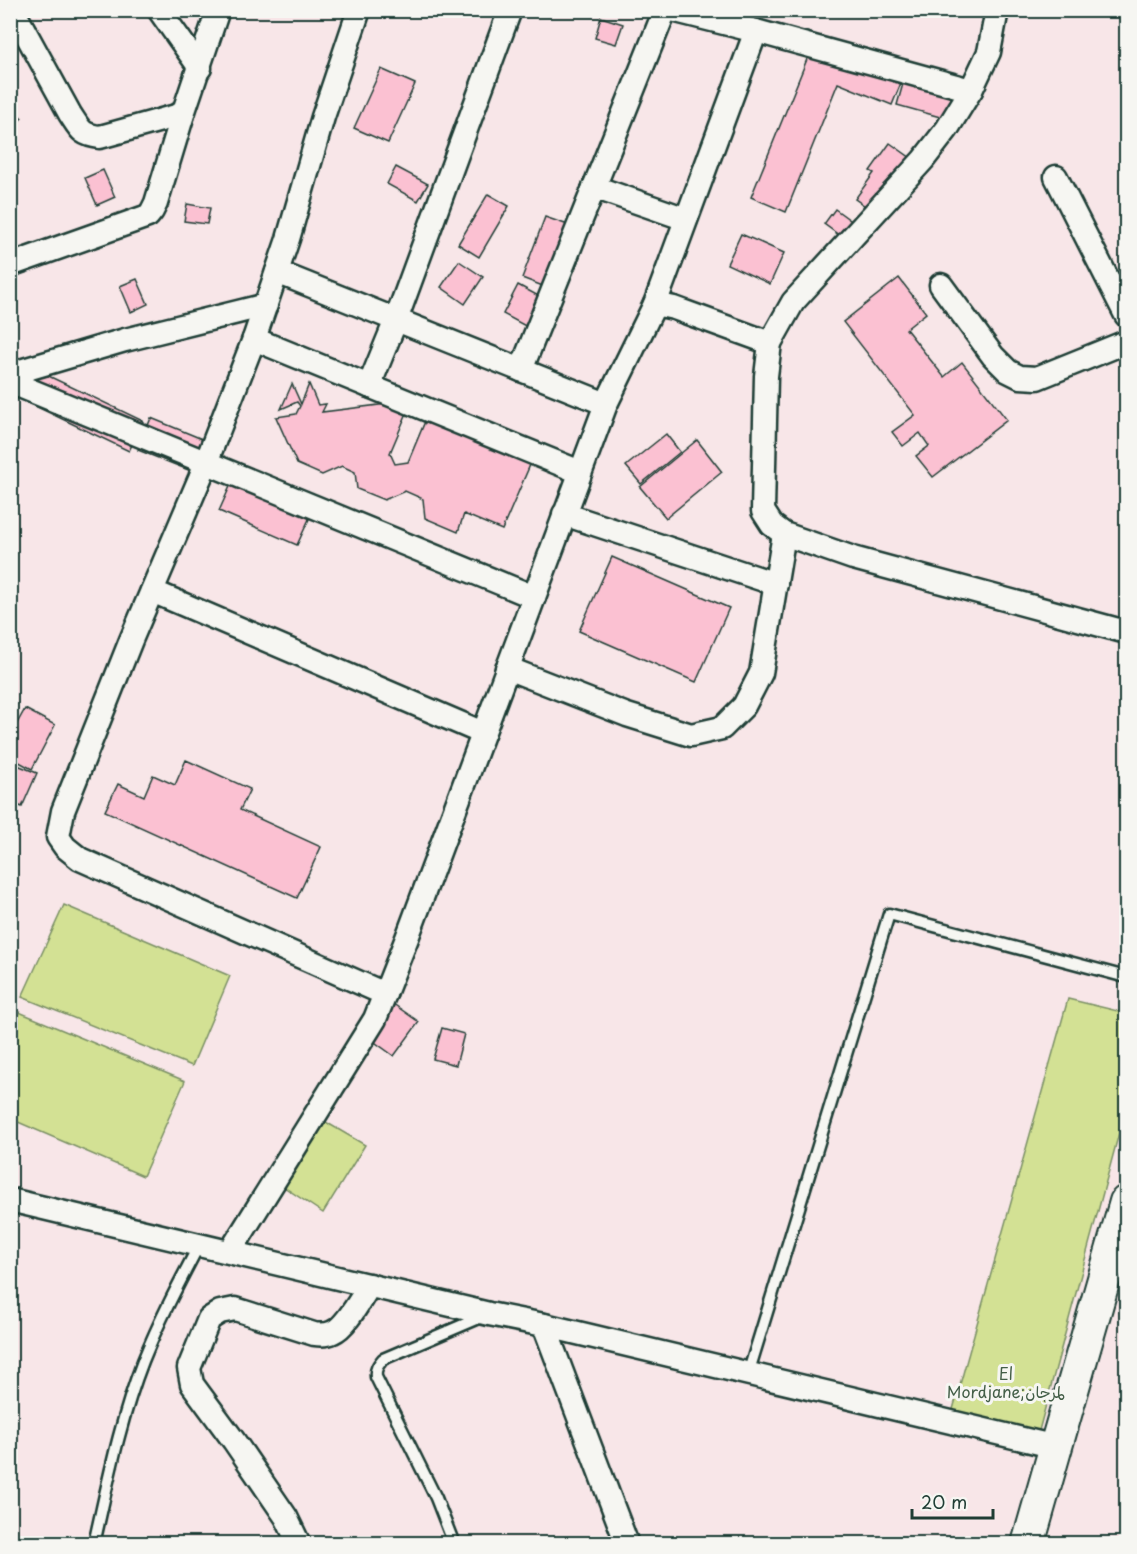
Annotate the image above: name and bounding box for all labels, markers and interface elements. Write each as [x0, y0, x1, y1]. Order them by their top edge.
park label: El Mordjane;لمرجان [947, 1361, 1065, 1403]
scale bar [912, 1482, 993, 1520]
text: 20 m [921, 1488, 967, 1515]

